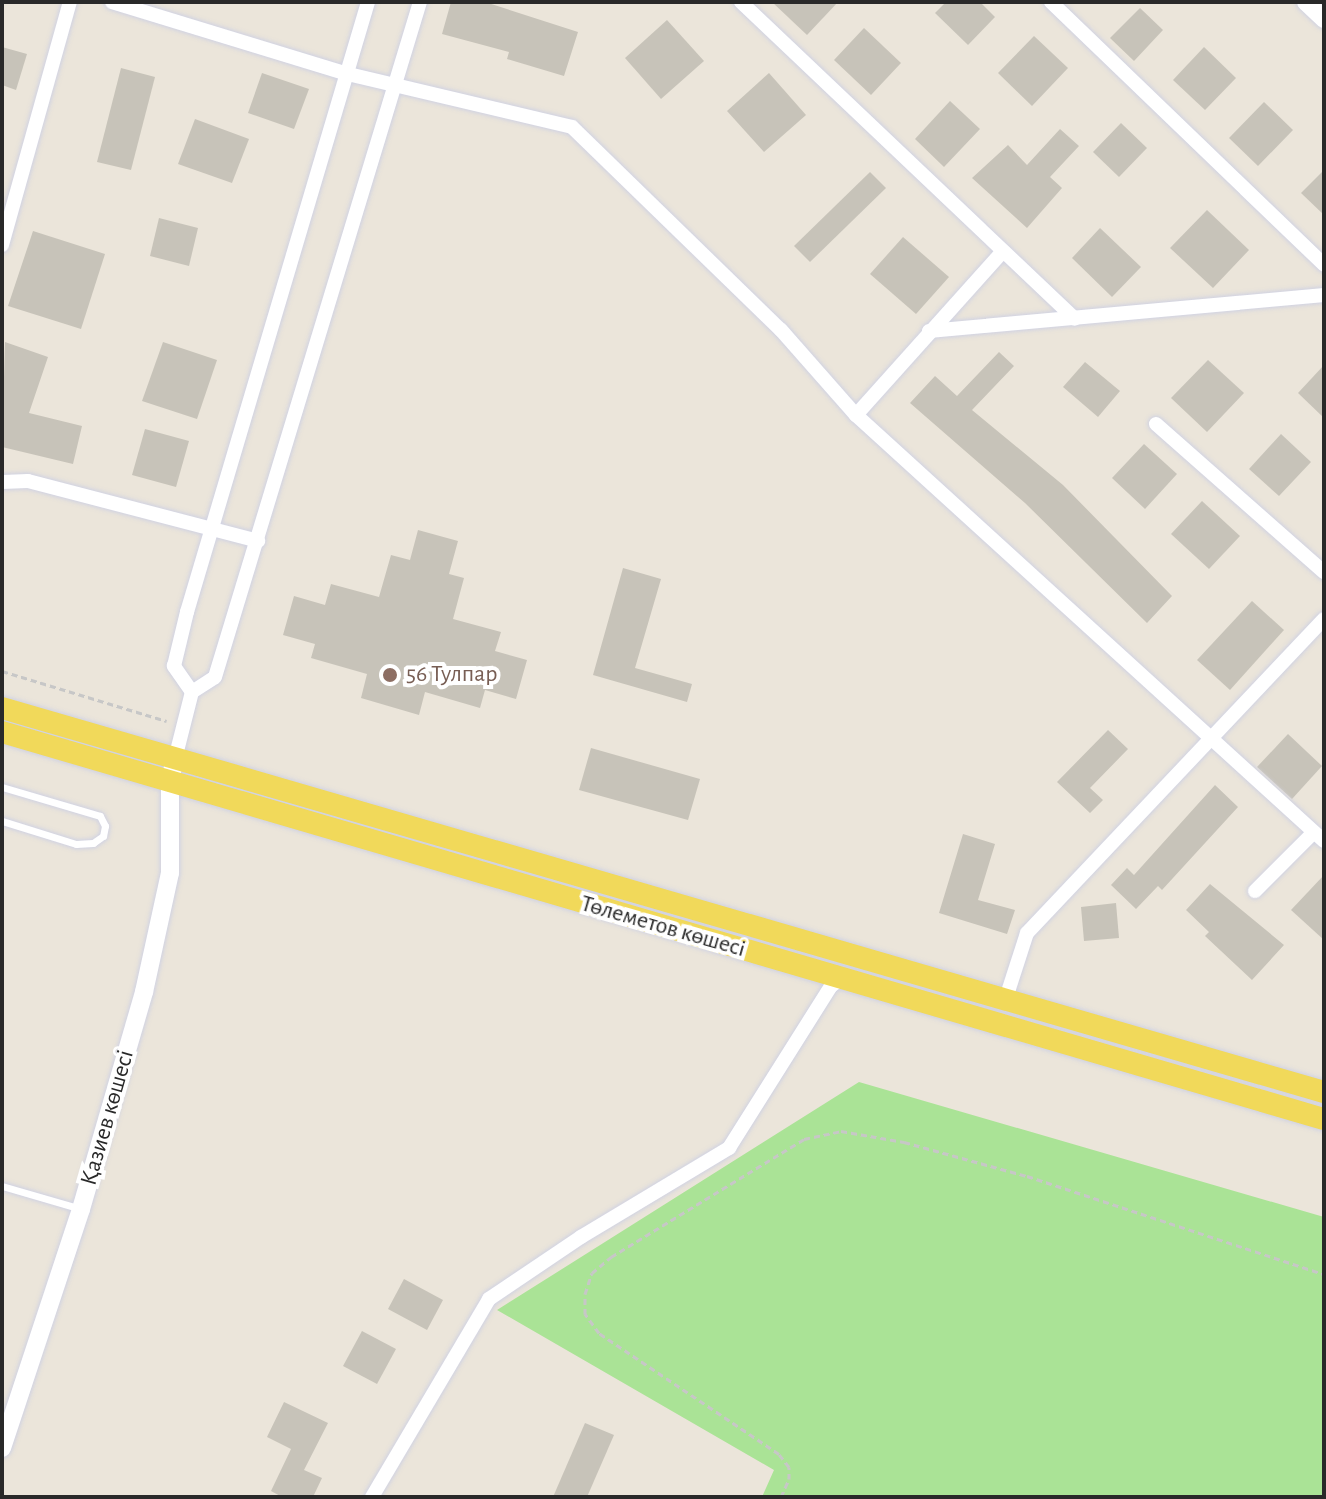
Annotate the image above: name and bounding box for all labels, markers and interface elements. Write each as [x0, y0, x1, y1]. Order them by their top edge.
place label: 56 Тулпар [406, 661, 497, 689]
marker: 56 Тулпар [381, 666, 399, 684]
street label: Төлеметов көшесі [577, 890, 749, 964]
street label: Қазиев көшесі [75, 1047, 141, 1189]

